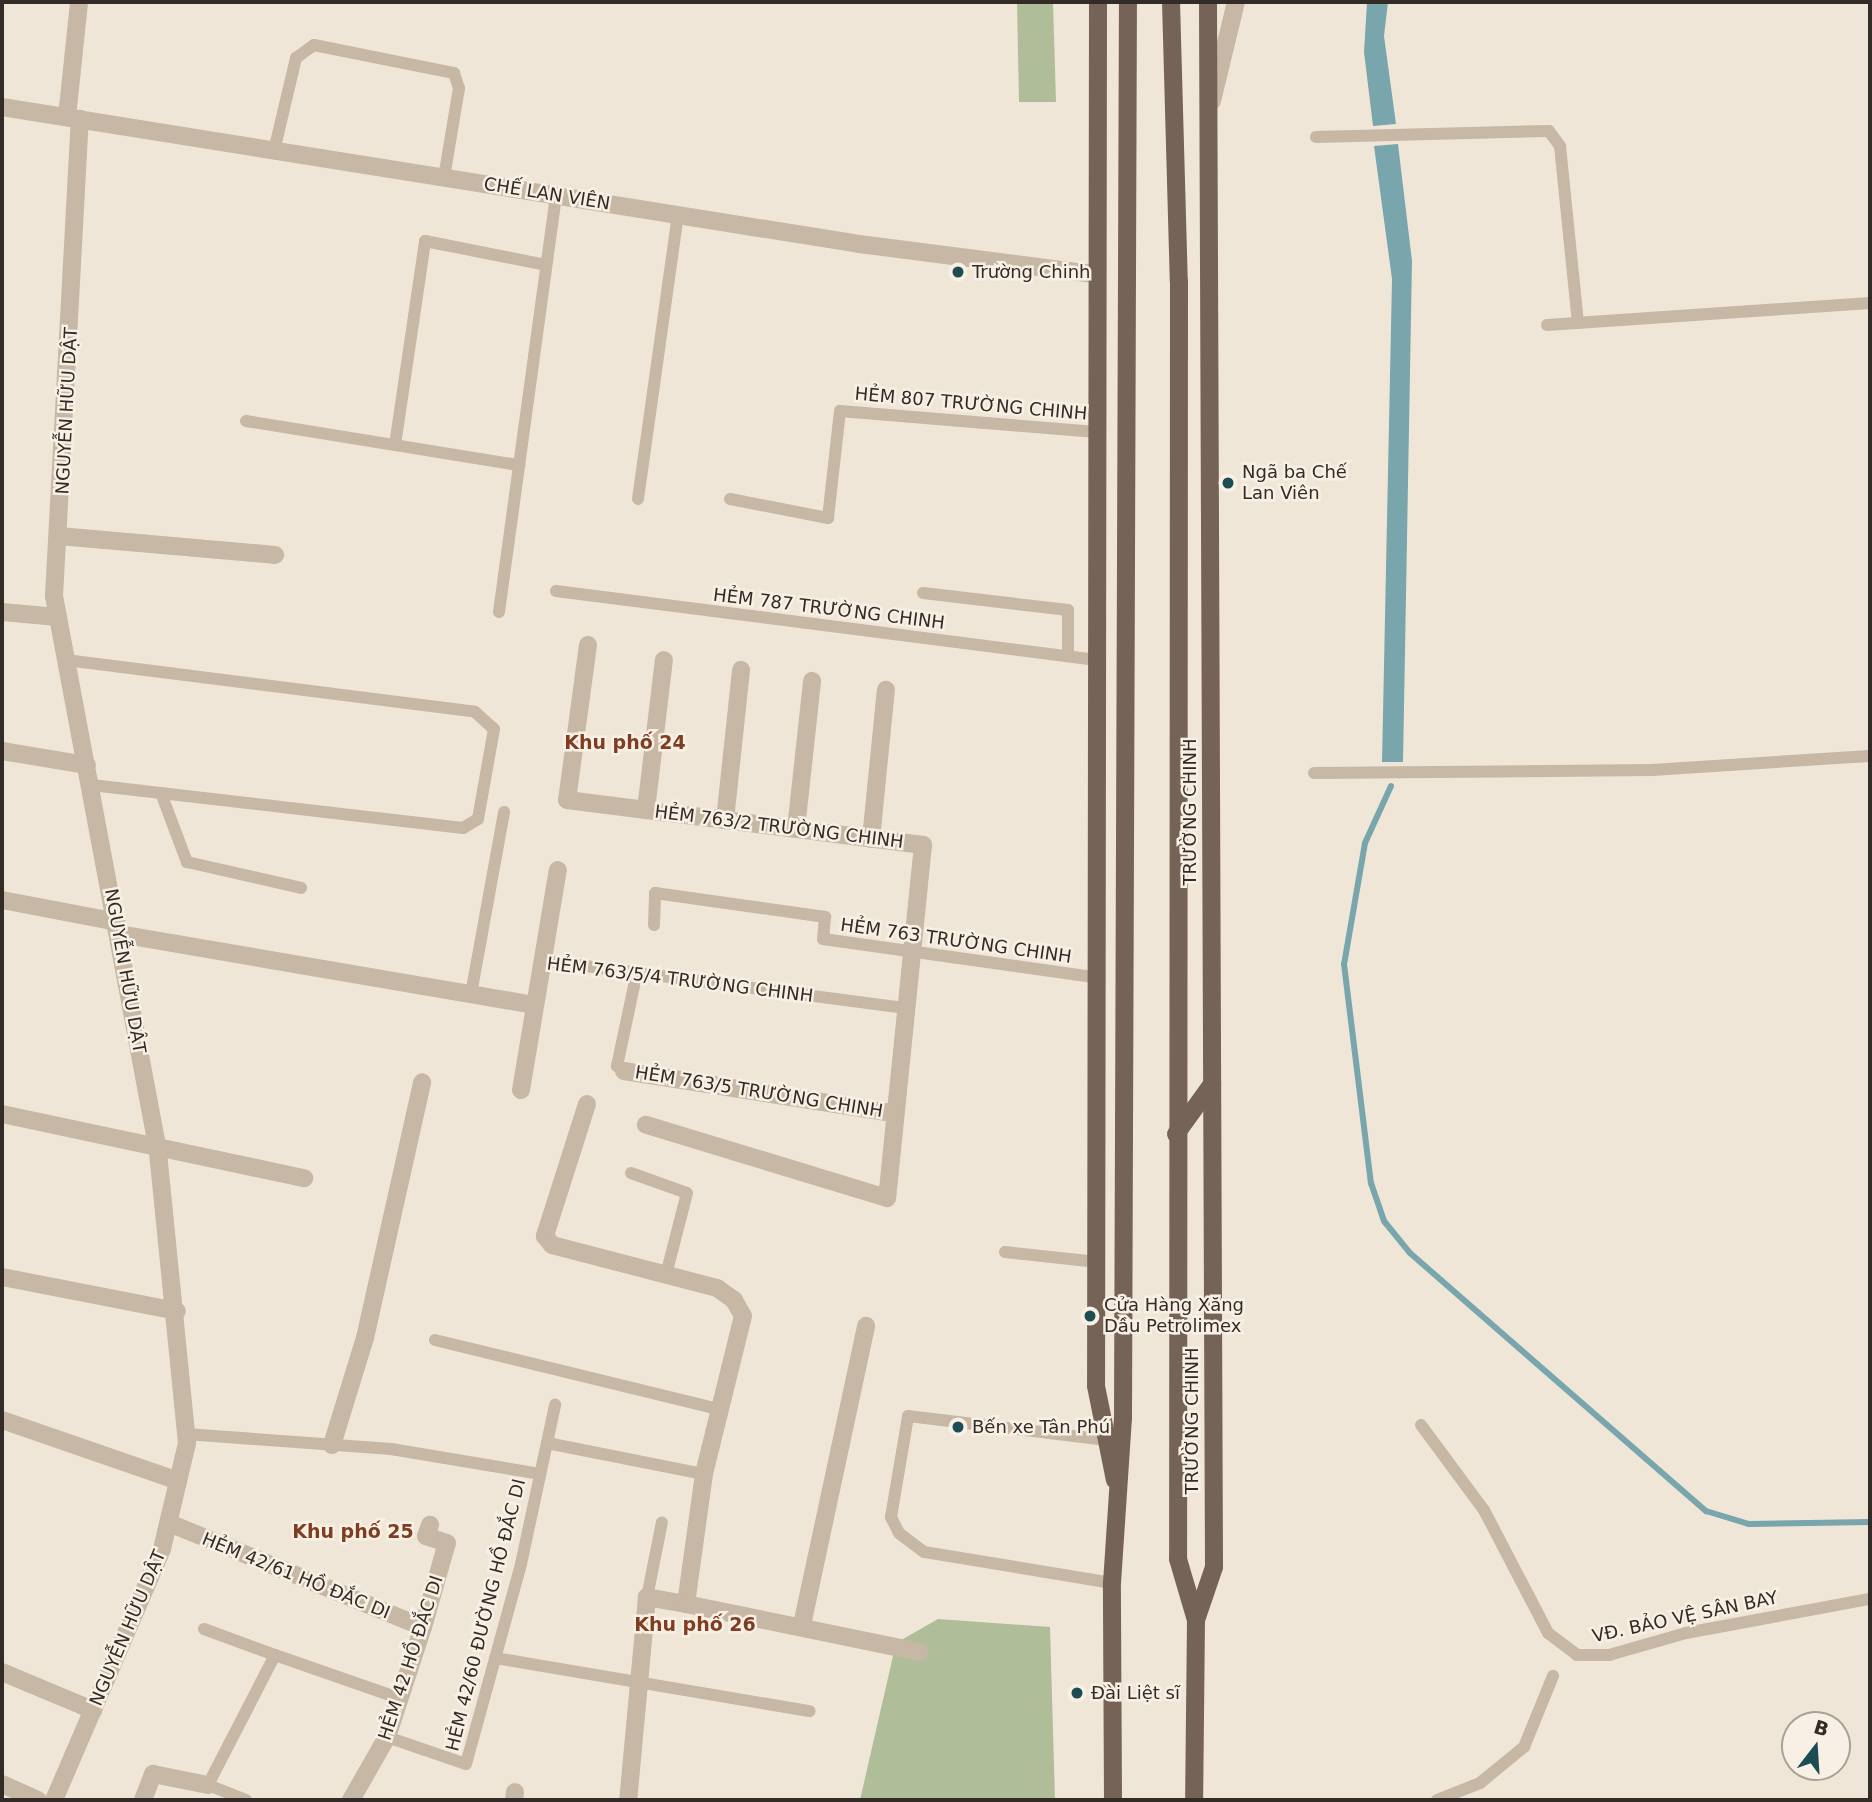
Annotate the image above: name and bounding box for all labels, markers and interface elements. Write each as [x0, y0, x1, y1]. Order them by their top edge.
street label: CHẾ LAN VIÊN [482, 173, 612, 215]
place label: Trường Chinh [972, 261, 1091, 283]
marker: Trường Chinh [950, 264, 966, 280]
street label: NGUYỄN HỮU DẬT [52, 327, 82, 495]
street label: HẺM 807 TRƯỜNG CHINH [854, 383, 1088, 425]
place label: Ngã ba Chế Lan Viên [1242, 462, 1347, 504]
marker: Ngã ba Chế Lan Viên [1220, 475, 1236, 491]
street label: HẺM 787 TRƯỜNG CHINH [712, 584, 946, 634]
district label: Khu phố 24 [564, 732, 686, 754]
street label: TRƯỜNG CHINH [1179, 739, 1201, 885]
street label: HẺM 763/2 TRƯỜNG CHINH [653, 801, 905, 853]
street label: NGUYỄN HỮU DẬT [100, 887, 150, 1055]
street label: HẺM 763 TRƯỜNG CHINH [839, 914, 1073, 968]
street label: HẺM 763/5/4 TRƯỜNG CHINH [546, 953, 814, 1007]
street label: HẺM 763/5 TRƯỜNG CHINH [634, 1062, 884, 1122]
place label: Cửa Hàng Xăng Dầu Petrolimex [1104, 1295, 1244, 1338]
marker: Cửa Hàng Xăng Dầu Petrolimex [1082, 1308, 1098, 1324]
street label: TRƯỜNG CHINH [1181, 1348, 1203, 1494]
place label: Bến xe Tân Phú [972, 1416, 1110, 1438]
marker: Bến xe Tân Phú [950, 1419, 966, 1435]
street label: HẺM 42/60 ĐƯỜNG HỒ ĐẮC DI [442, 1477, 530, 1753]
district label: Khu phố 25 [292, 1521, 414, 1543]
street label: HẺM 42/61 HỒ ĐẮC DI [199, 1528, 393, 1624]
street label: NGUYỄN HỮU DẬT [85, 1547, 171, 1709]
street label: HẺM 42 HỒ ĐẮC DI [374, 1573, 448, 1743]
street label: VĐ. BẢO VỆ SÂN BAY [1590, 1587, 1780, 1647]
district label: Khu phố 26 [634, 1614, 756, 1636]
place label: Đài Liệt sĩ [1091, 1682, 1180, 1704]
marker: Đài Liệt sĩ [1069, 1685, 1085, 1701]
north arrow [1781, 1711, 1851, 1781]
text: B [1811, 1715, 1832, 1740]

